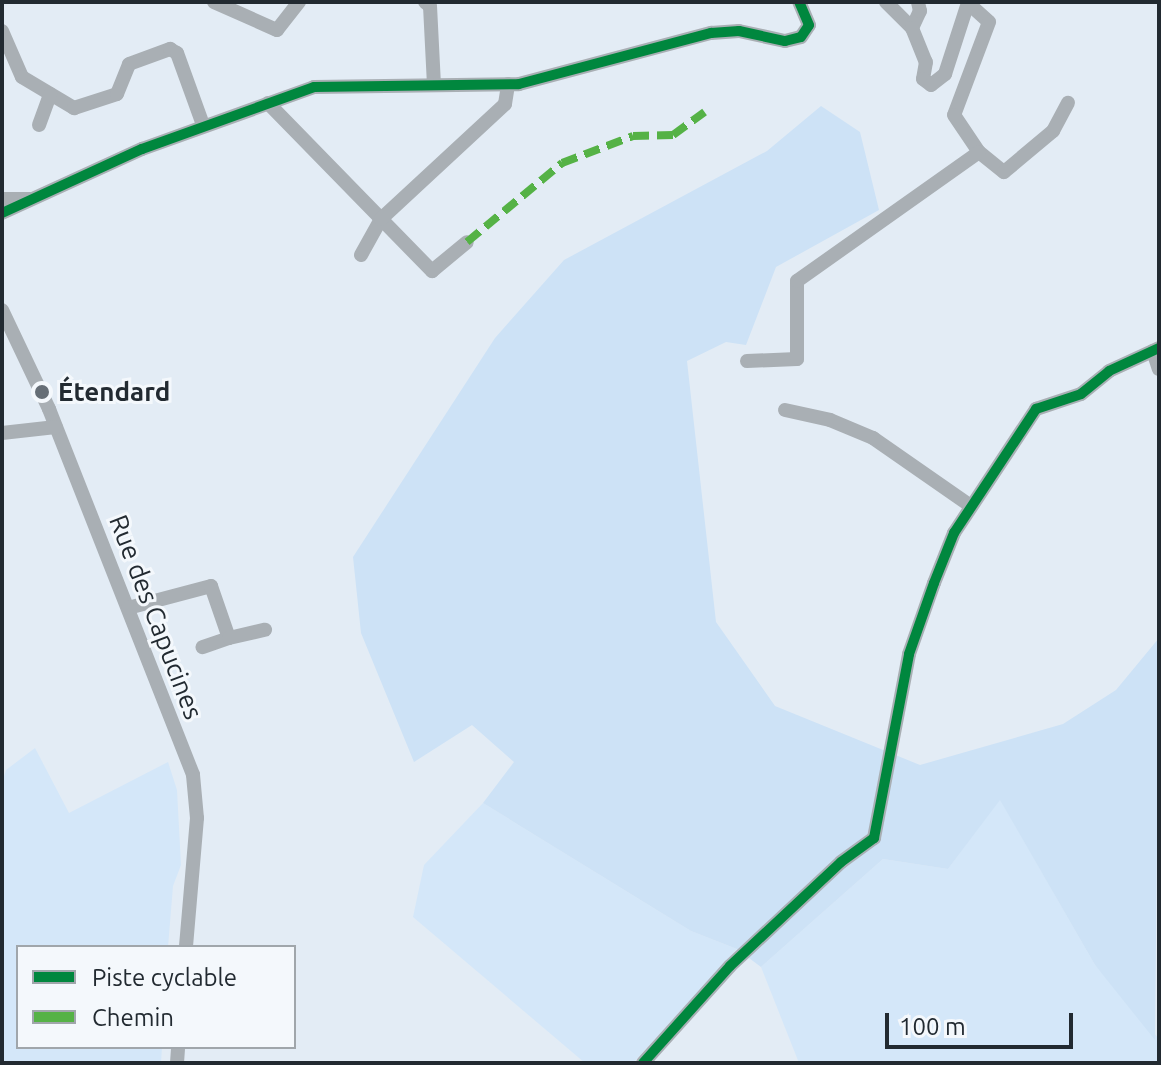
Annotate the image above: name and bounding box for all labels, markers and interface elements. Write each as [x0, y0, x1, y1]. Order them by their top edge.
place label: Étendard [58, 376, 170, 408]
marker: Étendard [33, 383, 51, 401]
street label: Rue des Capucines [103, 510, 209, 724]
legend [16, 945, 296, 1049]
text: Piste cyclable [92, 964, 237, 991]
scale bar [889, 997, 1077, 1047]
text: Chemin [92, 1004, 174, 1031]
text: 100 m [899, 1013, 966, 1040]

